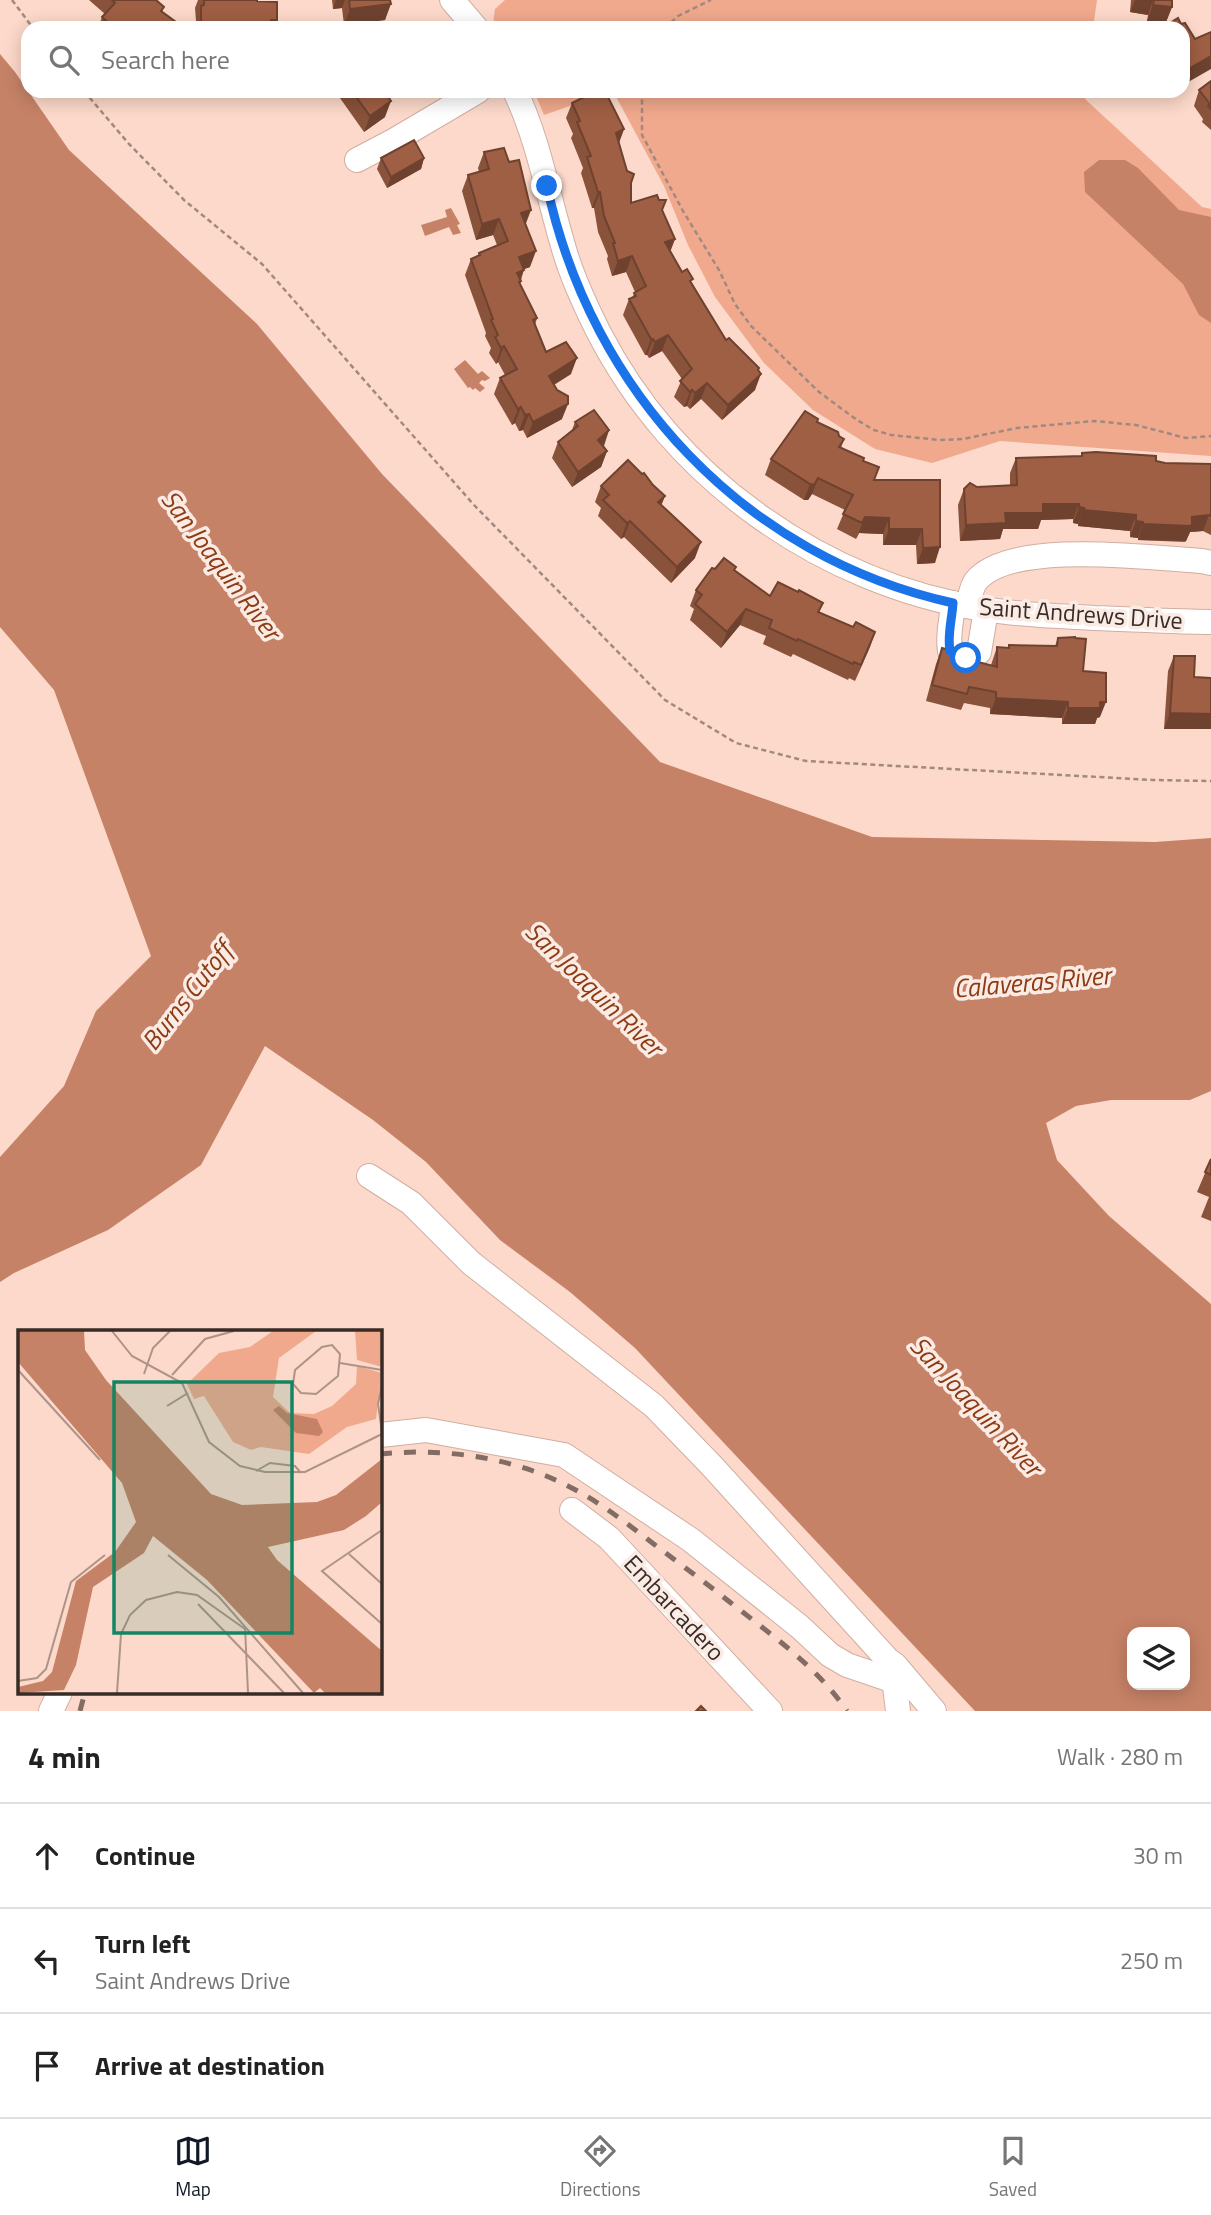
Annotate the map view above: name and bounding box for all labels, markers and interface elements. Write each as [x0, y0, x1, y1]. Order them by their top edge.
search box [21, 21, 1190, 98]
text: Search here [101, 40, 230, 79]
icon: search [45, 41, 83, 79]
route end [531, 170, 562, 201]
water label: San Joaquin River [152, 482, 292, 650]
street label: Saint Andrews Drive [978, 588, 1184, 638]
route start [950, 642, 981, 673]
water label: San Joaquin River [516, 912, 674, 1067]
water label: Burns Cutoff [132, 929, 245, 1058]
water label: Calaveras River [952, 955, 1115, 1008]
water label: San Joaquin River [901, 1327, 1054, 1486]
inset map [18, 1330, 382, 1694]
street label: Embarcadero [616, 1546, 734, 1669]
map controls [1127, 1627, 1190, 1690]
button: layers [1127, 1627, 1190, 1690]
text: 4 min [28, 1734, 101, 1780]
text: Walk · 280 m [1057, 1739, 1183, 1774]
text: Continue [95, 1836, 195, 1875]
icon: ahead [28, 1837, 66, 1875]
text: 30 m [1133, 1838, 1183, 1873]
text: Turn left [95, 1924, 190, 1963]
icon: left [28, 1942, 66, 1980]
text: 250 m [1120, 1943, 1183, 1978]
text: Saint Andrews Drive [95, 1963, 290, 1998]
text: Arrive at destination [95, 2046, 325, 2085]
icon: arrive [28, 2047, 66, 2085]
tab: Map [174, 2132, 212, 2203]
tab: Directions [560, 2132, 641, 2203]
tab: Saved [989, 2132, 1037, 2203]

